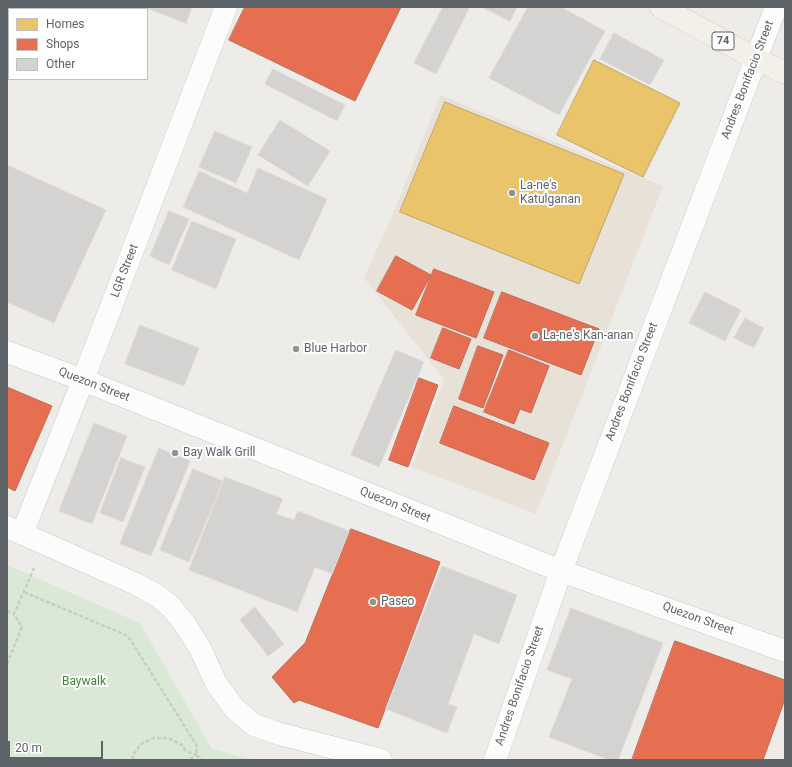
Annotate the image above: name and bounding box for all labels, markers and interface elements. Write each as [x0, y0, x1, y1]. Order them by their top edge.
legend [8, 8, 148, 80]
text: Homes [46, 17, 84, 31]
street label: Andres Bonifacio Street [719, 19, 777, 141]
road number: 74 [712, 32, 734, 50]
text: Shops [46, 37, 80, 51]
text: Other [46, 57, 75, 71]
place label: La-ne's Katulganan [520, 179, 581, 207]
marker: La-ne's Katulganan [507, 188, 517, 198]
street label: LGR Street [108, 242, 142, 300]
street label: Andres Bonifacio Street [603, 321, 661, 443]
place label: La-ne's Kan-anan [543, 329, 633, 343]
marker: La-ne's Kan-anan [530, 331, 540, 341]
place label: Blue Harbor [304, 342, 367, 356]
marker: Blue Harbor [291, 344, 301, 354]
street label: Quezon Street [56, 365, 132, 405]
place label: Bay Walk Grill [183, 446, 256, 460]
marker: Bay Walk Grill [170, 448, 180, 458]
street label: Quezon Street [357, 484, 433, 526]
place label: Paseo [381, 595, 414, 609]
marker: Paseo [368, 597, 378, 607]
street label: Quezon Street [660, 599, 736, 639]
street label: Andres Bonifacio Street [493, 624, 547, 748]
park label: Baywalk [62, 675, 106, 689]
scale bar [10, 733, 105, 759]
text: 20 m [15, 741, 42, 755]

